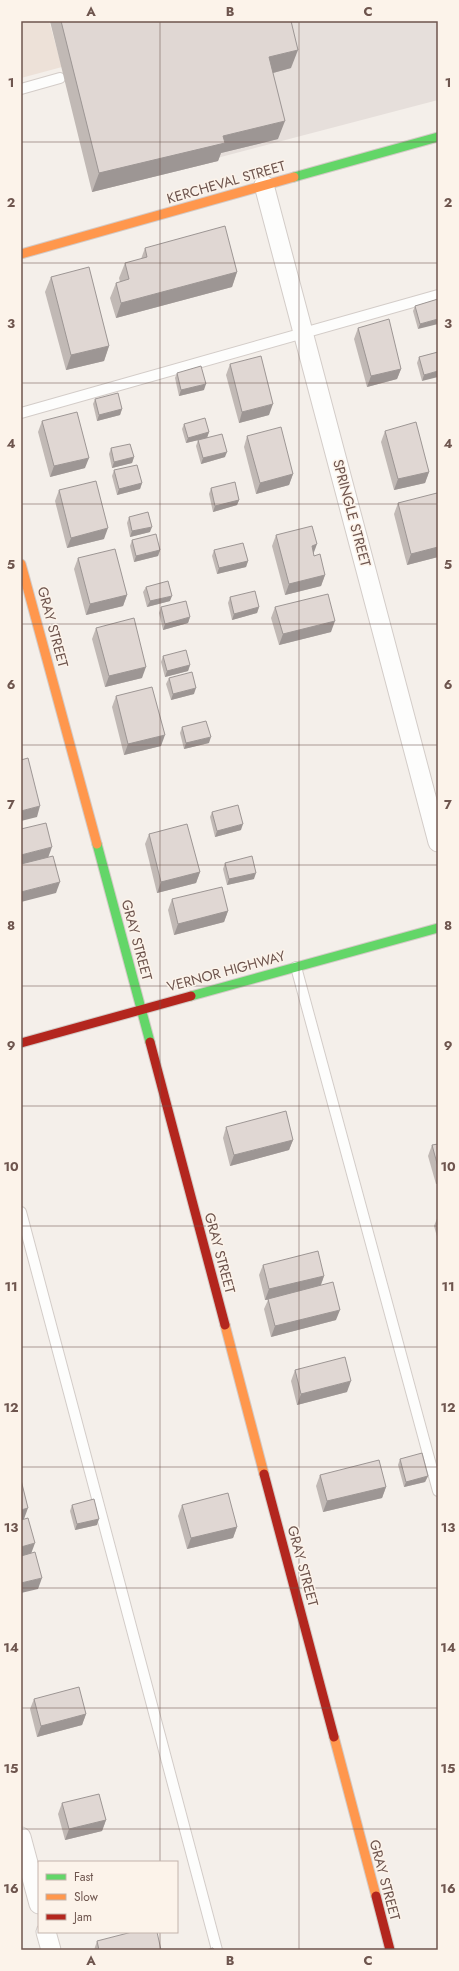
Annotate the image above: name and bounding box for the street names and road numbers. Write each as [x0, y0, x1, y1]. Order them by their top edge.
street label: KERCHEVAL STREET [164, 155, 288, 208]
street label: SPRINGLE STREET [328, 457, 376, 569]
street label: GRAY STREET [33, 584, 74, 670]
street label: GRAY STREET [117, 897, 158, 983]
street label: VERNOR HIGHWAY [165, 946, 287, 996]
street label: GRAY STREET [200, 1210, 241, 1296]
street label: GRAY STREET [283, 1523, 324, 1609]
street label: GRAY STREET [365, 1837, 406, 1923]

